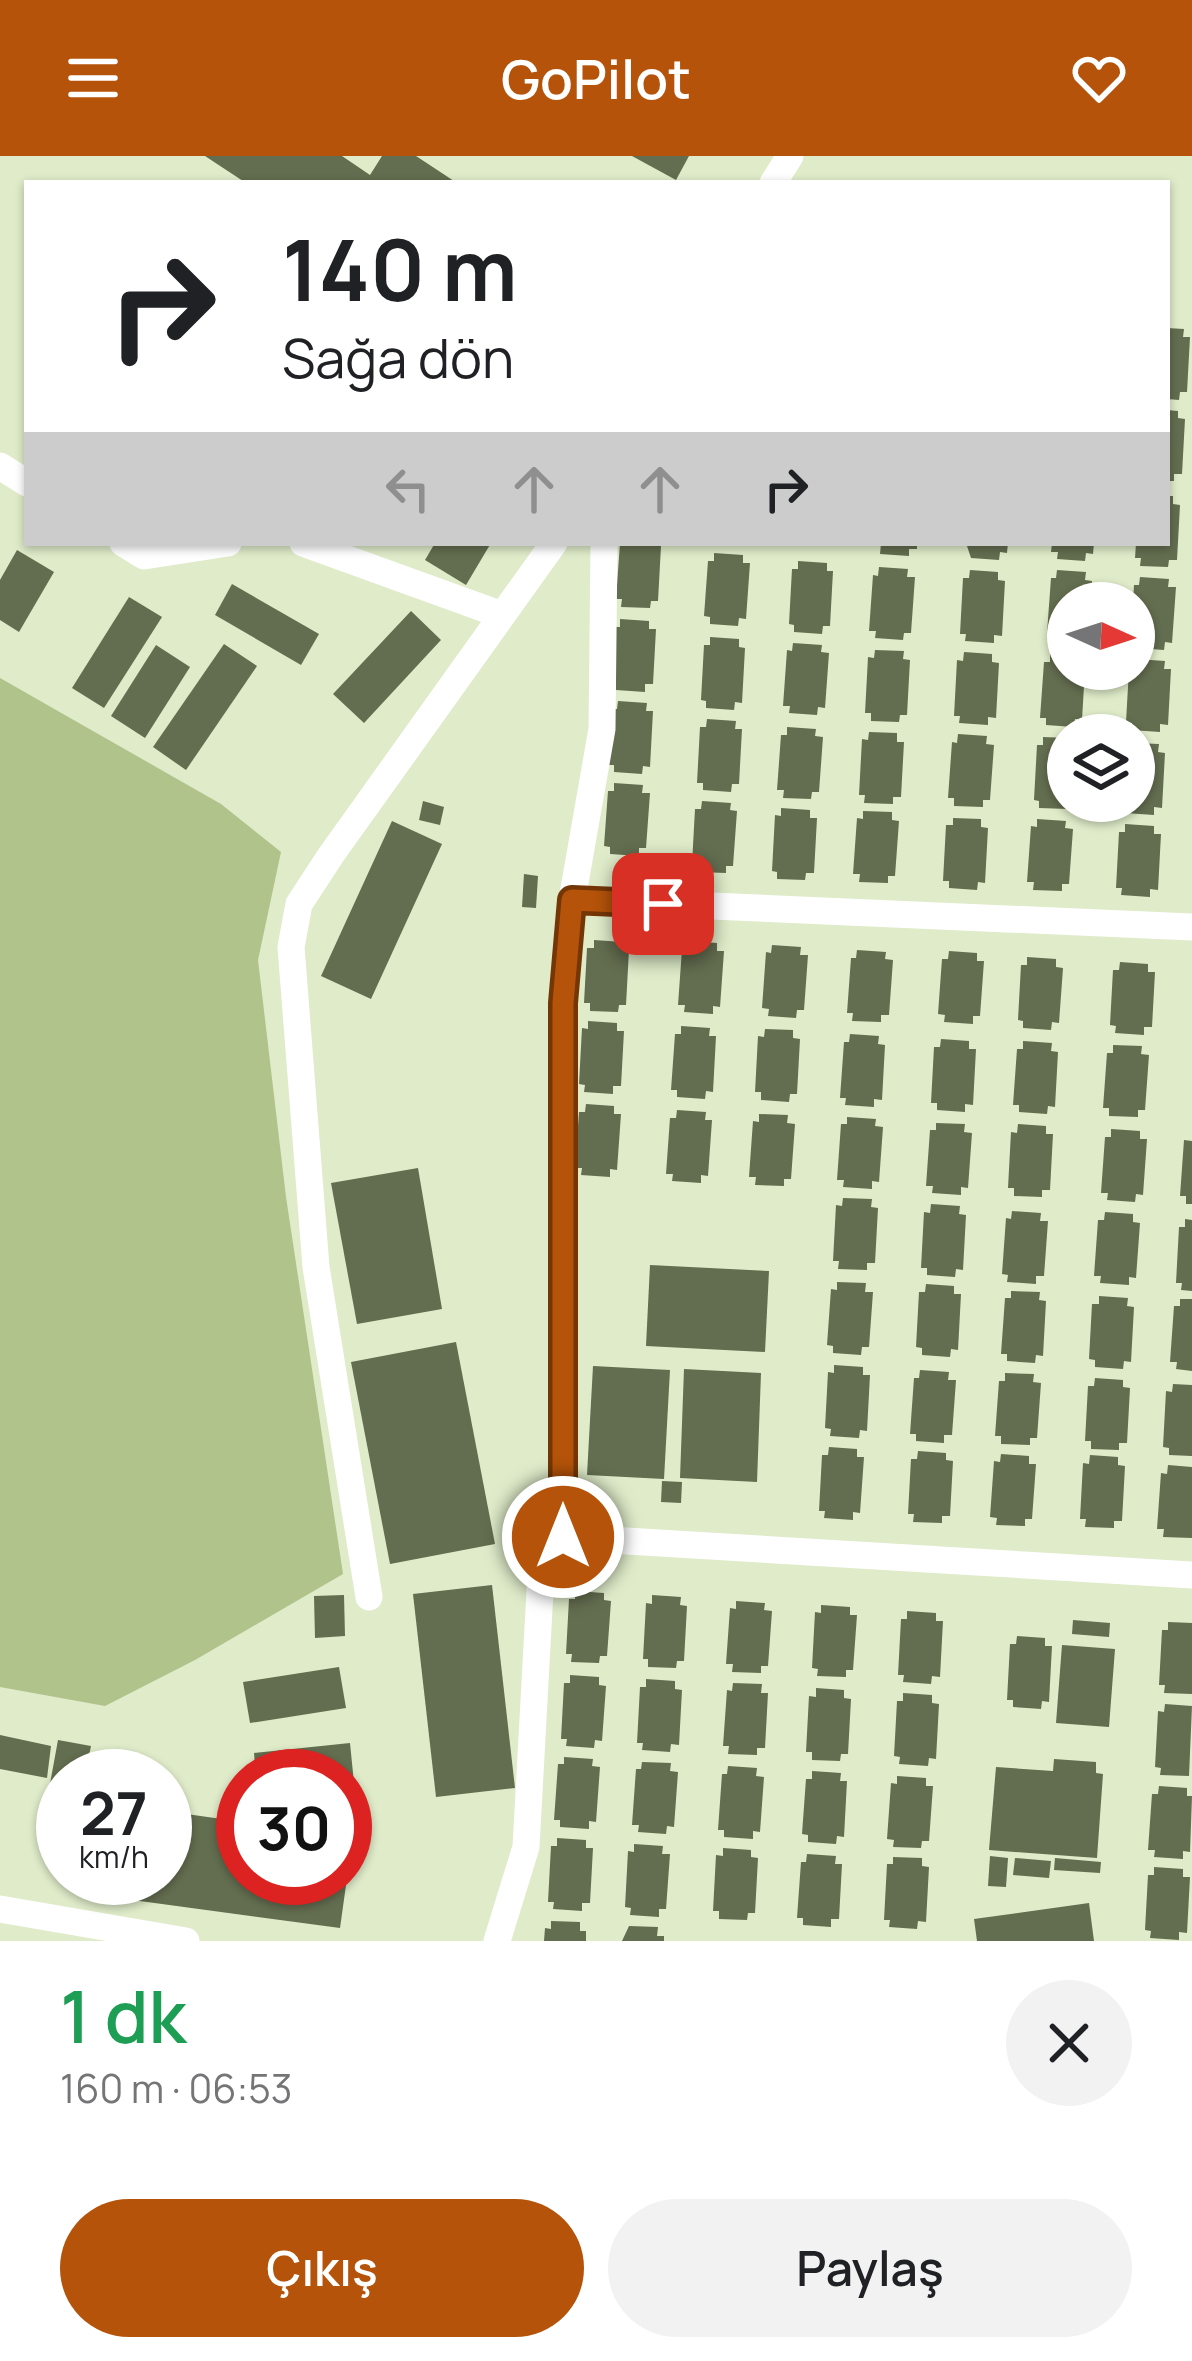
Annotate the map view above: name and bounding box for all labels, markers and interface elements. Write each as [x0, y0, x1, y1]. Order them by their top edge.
text: GoPilot [501, 41, 691, 115]
icon: menu [60, 45, 126, 111]
icon: heart [1066, 45, 1132, 111]
text: 140 m [282, 211, 518, 326]
icon: right [84, 228, 240, 384]
text: Sağa dön [282, 320, 514, 394]
icon: left [375, 456, 441, 522]
icon: ahead [501, 456, 567, 522]
icon: ahead [627, 456, 693, 522]
icon: right [753, 456, 819, 522]
north arrow [1047, 582, 1155, 690]
map controls [1047, 582, 1155, 822]
button: layers [1047, 714, 1155, 822]
pin [612, 853, 714, 955]
icon: arrive [630, 871, 696, 937]
position arrow [500, 1474, 626, 1600]
speed limit sign: 30 [216, 1749, 372, 1905]
text: 27 [80, 1771, 148, 1853]
text: km/h [79, 1836, 149, 1877]
text: 1 dk [60, 1966, 186, 2065]
button: close [1006, 1980, 1132, 2106]
text: 160 m · 06:53 [60, 2061, 292, 2115]
button: Çıkış [60, 2199, 584, 2337]
button: Paylaş [608, 2199, 1132, 2337]

